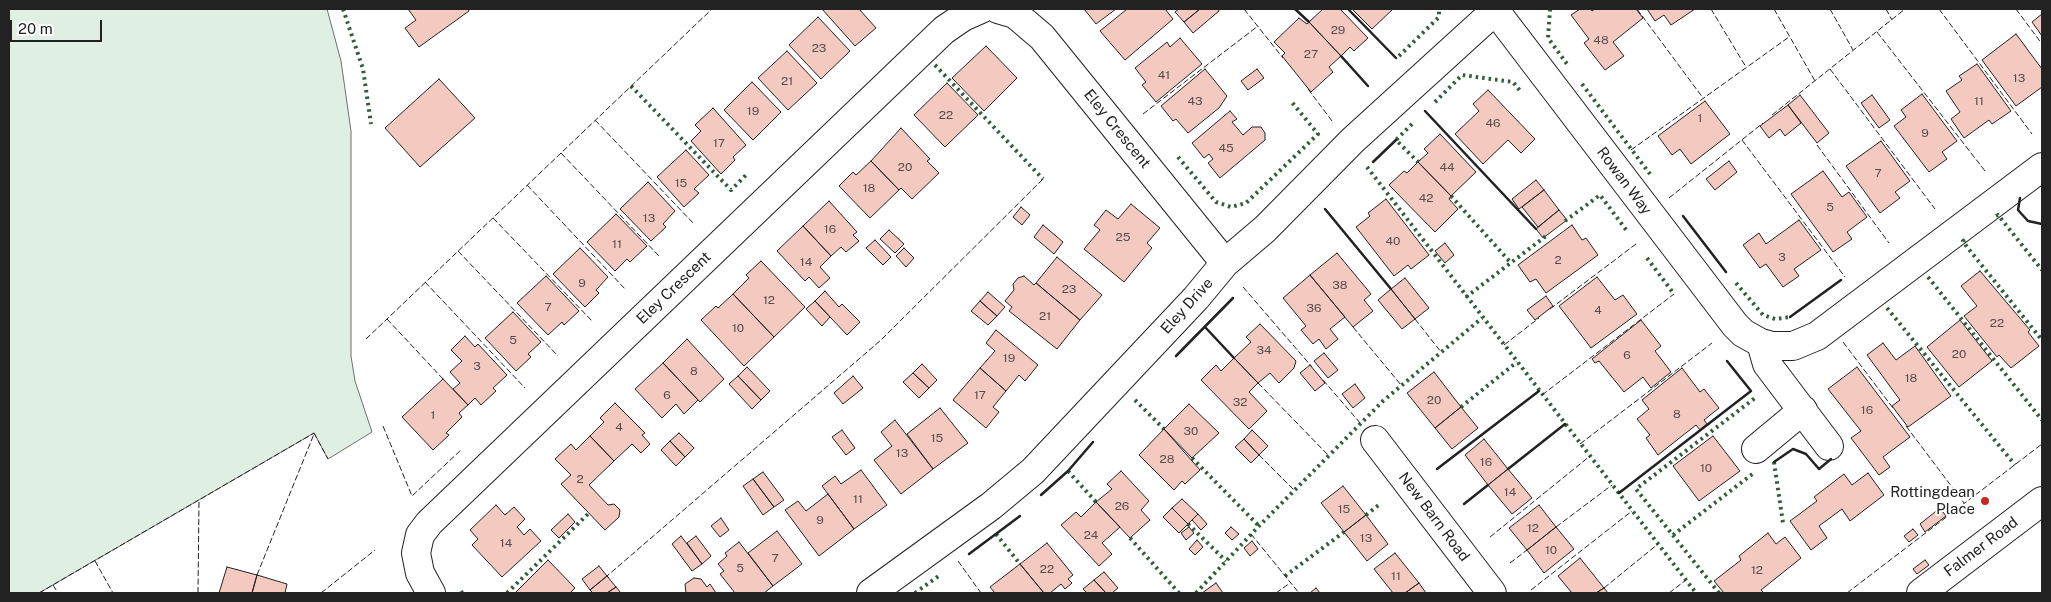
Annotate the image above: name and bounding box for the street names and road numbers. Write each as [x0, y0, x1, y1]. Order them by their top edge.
street label: Eley Crescent [1080, 86, 1154, 172]
street label: Rowan Way [1593, 144, 1655, 218]
street label: Eley Crescent [633, 248, 715, 328]
street label: Eley Drive [1157, 274, 1217, 338]
street label: New Barn Road [1395, 469, 1473, 565]
street label: Falmer Road [1940, 513, 2022, 581]

